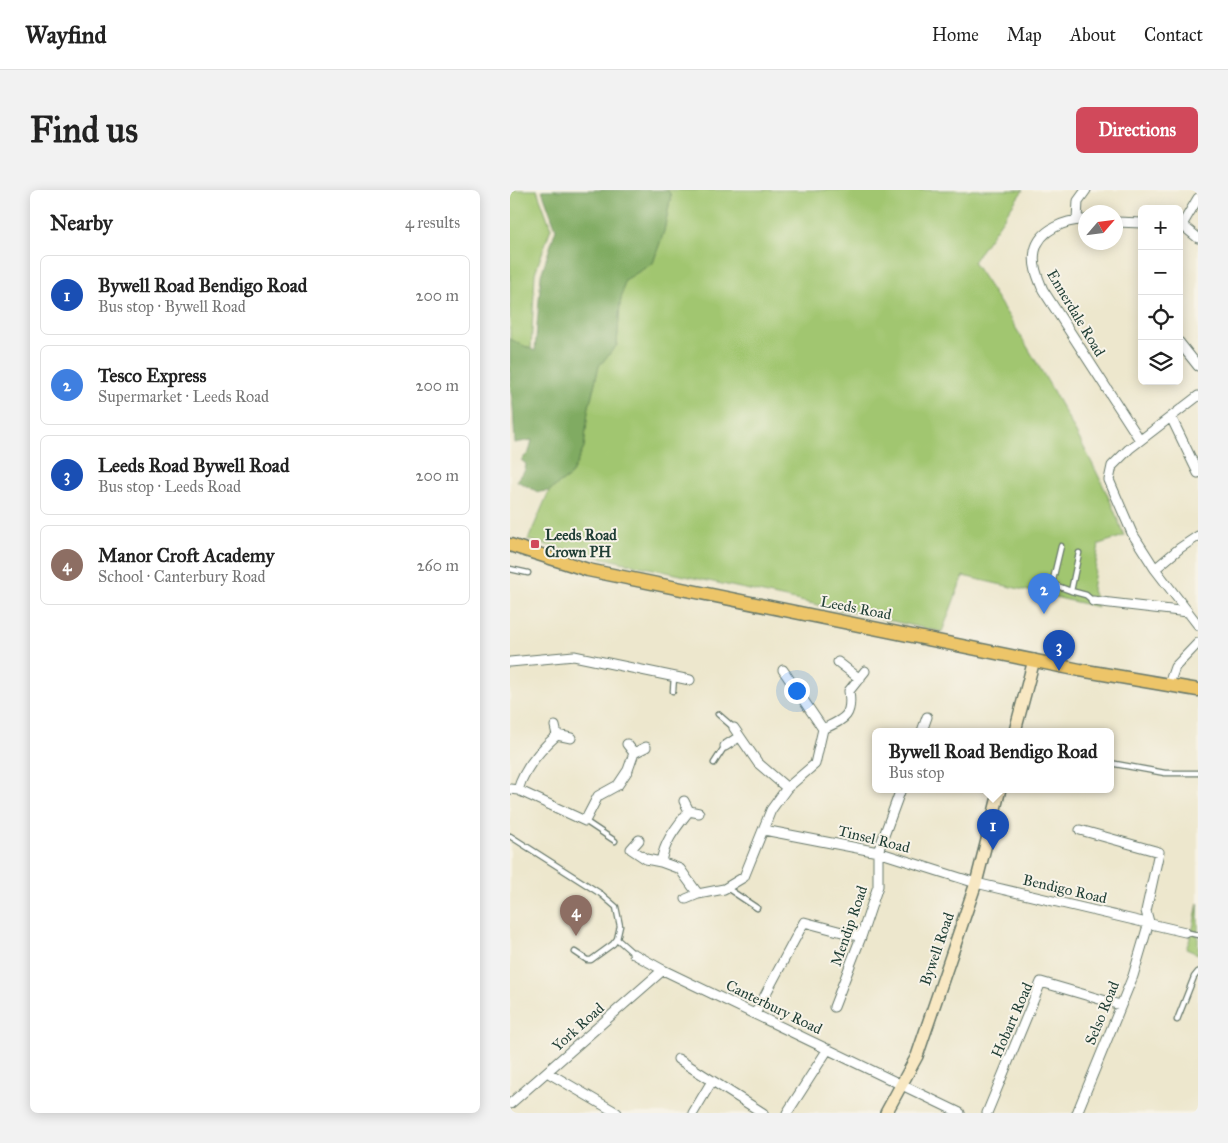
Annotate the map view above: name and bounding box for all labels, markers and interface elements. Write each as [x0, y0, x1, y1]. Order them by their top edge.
text: Wayfind [25, 20, 107, 50]
text: Home [932, 24, 979, 46]
text: Map [1007, 24, 1042, 46]
text: About [1070, 24, 1116, 46]
text: Contact [1144, 24, 1203, 46]
button: Directions [1076, 107, 1198, 153]
text: Find us [30, 109, 138, 152]
north arrow [1078, 205, 1123, 250]
map controls [1138, 205, 1183, 385]
button: + [1138, 205, 1183, 250]
text: Nearby [50, 210, 113, 236]
text: 4 results [405, 213, 460, 232]
button: − [1138, 250, 1183, 295]
street label: Ennerdale Road [1043, 266, 1109, 360]
text: Bywell Road Bendigo Road [98, 274, 307, 297]
text: 1 [64, 286, 70, 305]
text: 200 m [416, 286, 459, 305]
button: locate [1138, 295, 1183, 340]
text: Bus stop · Bywell Road [98, 297, 246, 316]
button: layers [1138, 340, 1183, 385]
text: Tesco Express [98, 364, 206, 387]
text: 2 [63, 376, 71, 395]
text: 200 m [416, 376, 459, 395]
text: Supermarket · Leeds Road [98, 387, 269, 406]
text: Leeds Road Bywell Road [98, 454, 289, 477]
text: 3 [64, 466, 70, 485]
text: 200 m [416, 466, 459, 485]
text: Bus stop · Leeds Road [98, 477, 241, 496]
place label: Leeds Road Crown PH [545, 526, 617, 561]
marker: Leeds Road Crown PH [529, 538, 541, 550]
text: Manor Croft Academy [98, 544, 274, 567]
text: 4 [63, 556, 71, 575]
text: 260 m [417, 556, 459, 575]
text: School · Canterbury Road [98, 567, 266, 586]
pin: 2 [1028, 573, 1060, 614]
street label: Leeds Road [819, 592, 893, 624]
pin: 3 [1043, 630, 1075, 671]
your location [784, 678, 810, 704]
popup [872, 728, 1114, 793]
text: Bywell Road Bendigo Road [888, 740, 1098, 763]
text: Bus stop [888, 763, 944, 782]
pin: 1 [977, 809, 1009, 850]
street label: Tinsel Road [836, 821, 912, 857]
street label: Bendigo Road [1021, 871, 1109, 908]
street label: Mendip Road [827, 883, 871, 969]
pin: 4 [560, 895, 592, 936]
street label: Bywell Road [916, 910, 958, 988]
street label: Canterbury Road [723, 976, 825, 1038]
street label: Selso Road [1081, 978, 1123, 1048]
street label: Hobart Road [987, 979, 1037, 1060]
street label: York Road [548, 999, 608, 1055]

